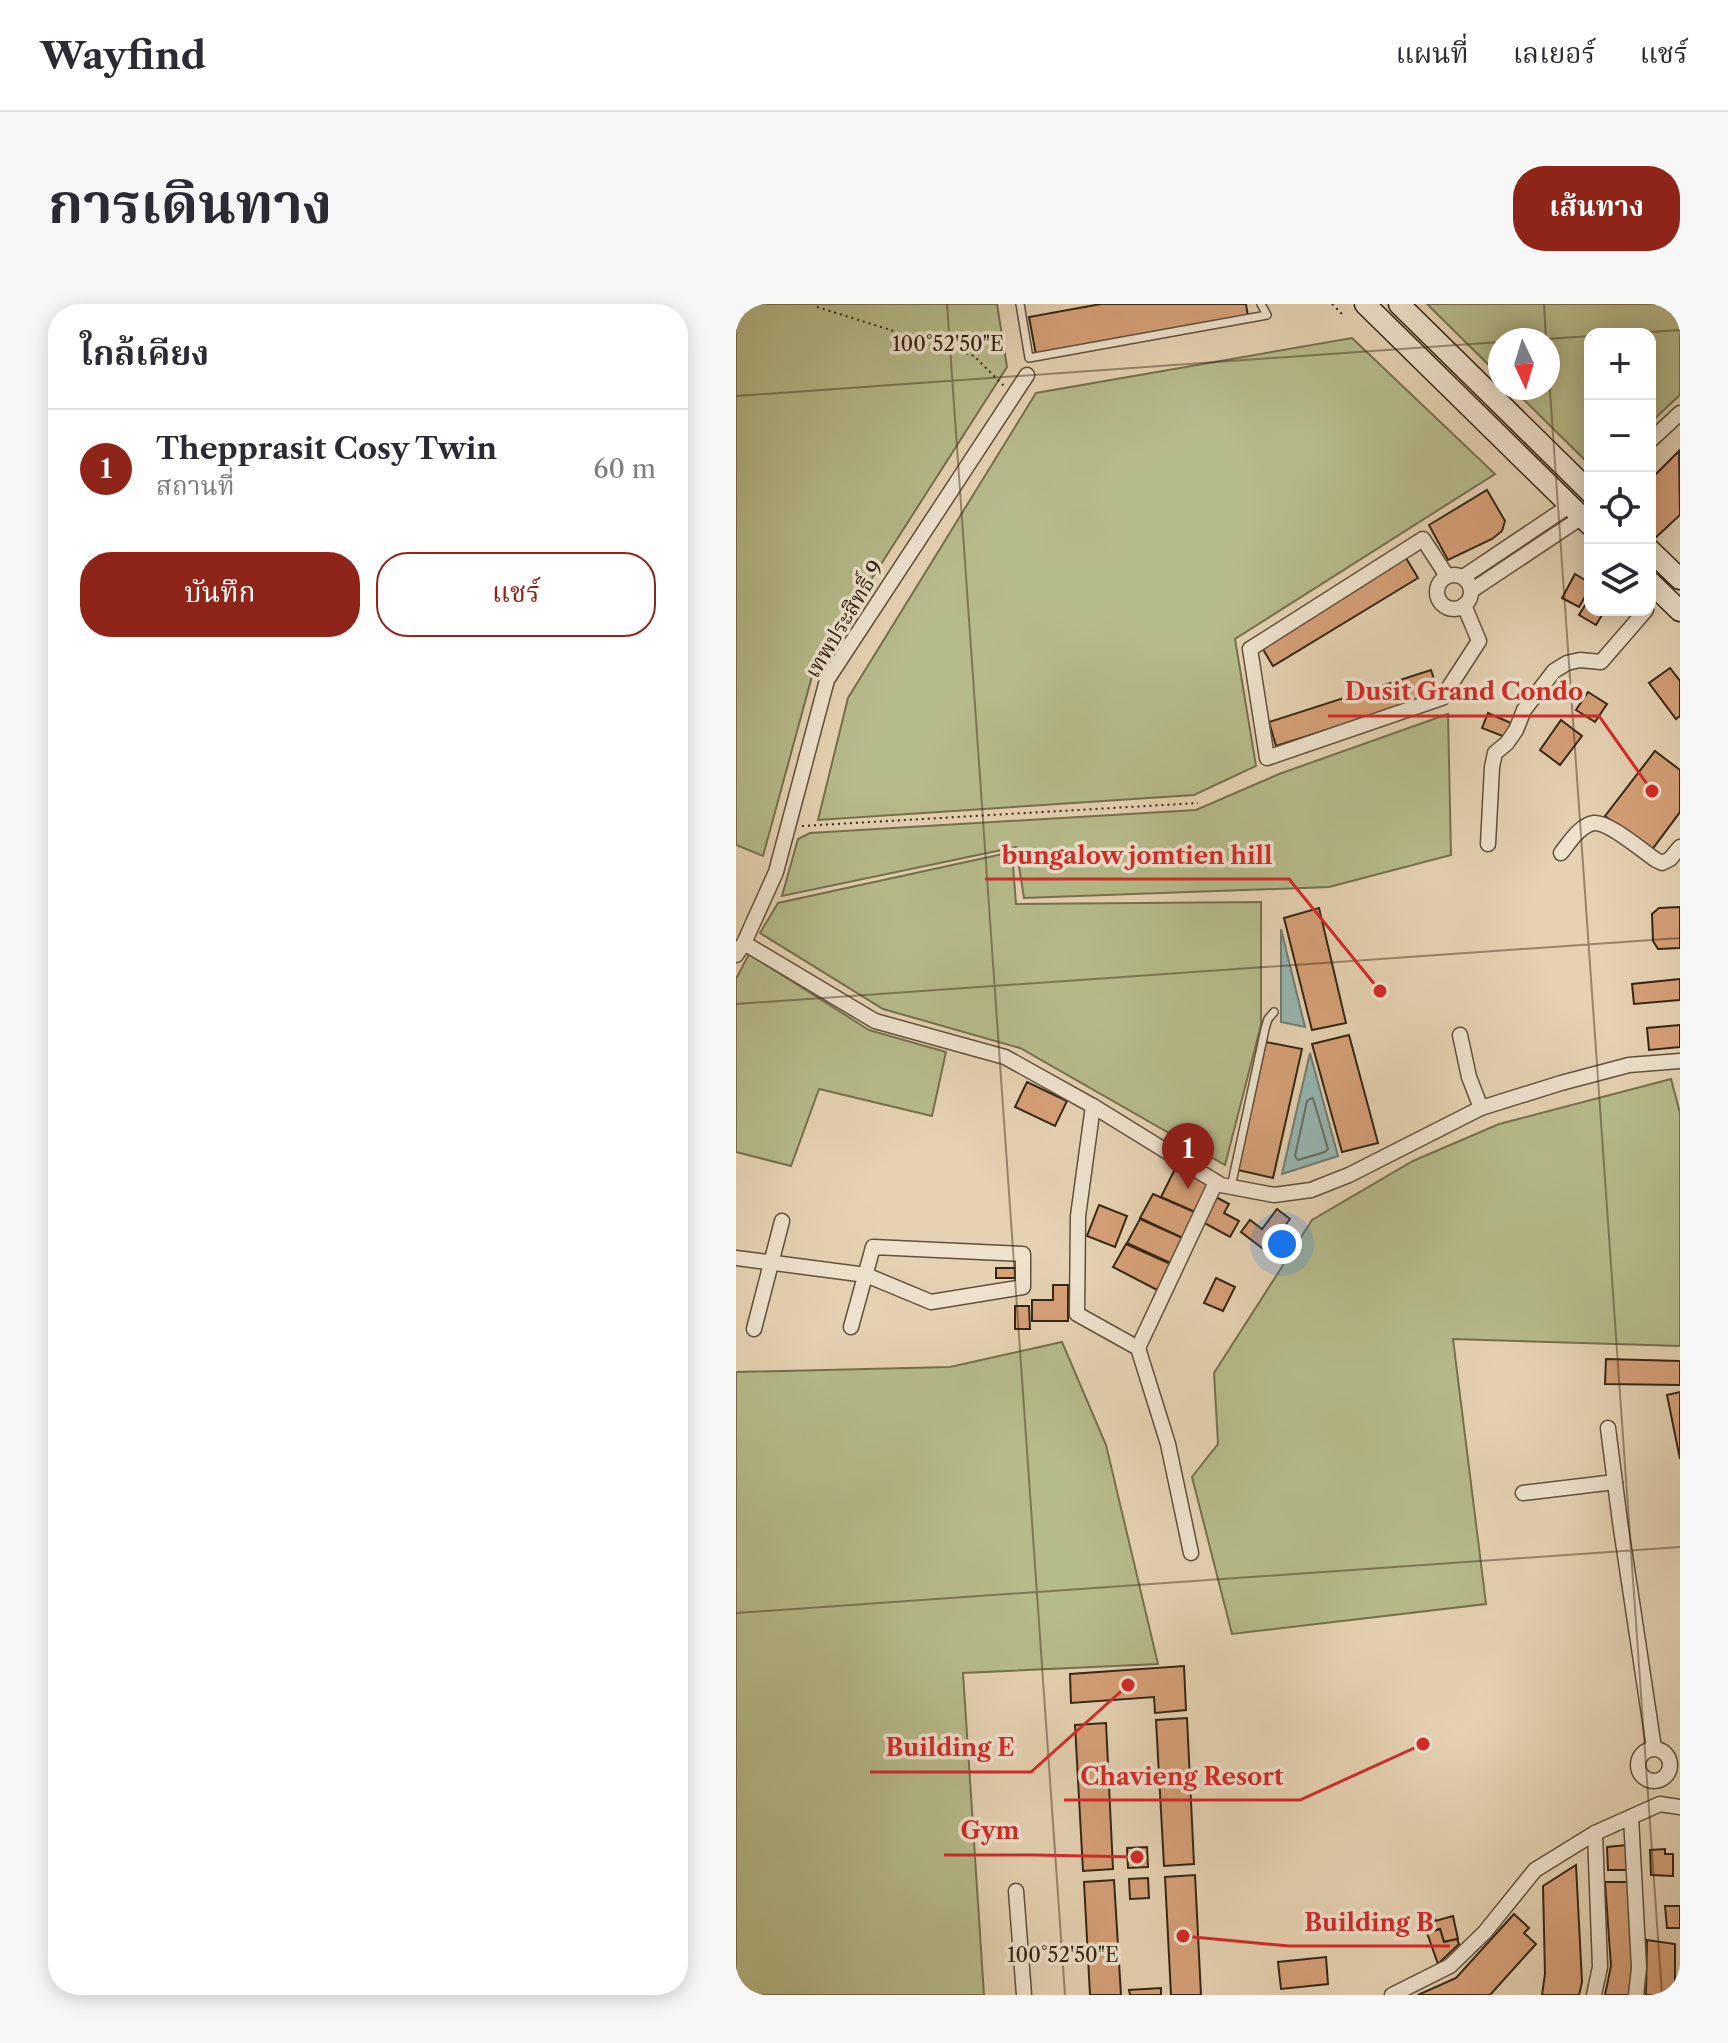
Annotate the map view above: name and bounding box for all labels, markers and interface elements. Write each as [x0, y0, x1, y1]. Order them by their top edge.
text: Wayfind [40, 32, 206, 79]
text: แผนที่ [1395, 36, 1469, 70]
text: เลเยอร์ [1513, 36, 1596, 70]
text: แชร์ [1640, 36, 1688, 70]
button: เส้นทาง [1513, 166, 1680, 251]
text: การเดินทาง [48, 169, 332, 238]
north arrow [1488, 328, 1560, 400]
map controls [1584, 328, 1656, 616]
button: + [1584, 328, 1656, 400]
text: ใกล้เคียง [80, 332, 209, 374]
text: 100°52'50"E [892, 332, 1004, 356]
button: − [1584, 400, 1656, 472]
text: Thepprasit Cosy Twin [156, 430, 497, 467]
text: 1 [100, 453, 112, 485]
text: 60 m [593, 453, 656, 485]
text: สถานที่ [156, 470, 235, 502]
button: locate [1584, 472, 1656, 544]
button: layers [1584, 544, 1656, 616]
button: บันทึก [80, 552, 360, 637]
button: แชร์ [376, 552, 656, 637]
street label: เทพประสิทธิ์ 9 [797, 554, 890, 683]
callout: Dusit Grand Condo [1328, 668, 1599, 716]
text: Dusit Grand Condo [1345, 677, 1583, 706]
callout: bungalow jomtien hill [985, 831, 1289, 879]
text: bungalow jomtien hill [1001, 841, 1272, 870]
pin: 1 [1162, 1123, 1214, 1189]
your location [1262, 1224, 1302, 1264]
callout: Building E [870, 1724, 1031, 1772]
text: Building E [885, 1733, 1015, 1762]
callout: Chavieng Resort [1064, 1752, 1300, 1800]
text: Chavieng Resort [1080, 1762, 1284, 1791]
callout: Gym [944, 1807, 1035, 1855]
text: Gym [961, 1816, 1020, 1845]
callout: Building B [1289, 1898, 1450, 1946]
text: Building B [1304, 1908, 1434, 1937]
text: 100°52'50"E [1007, 1943, 1119, 1967]

